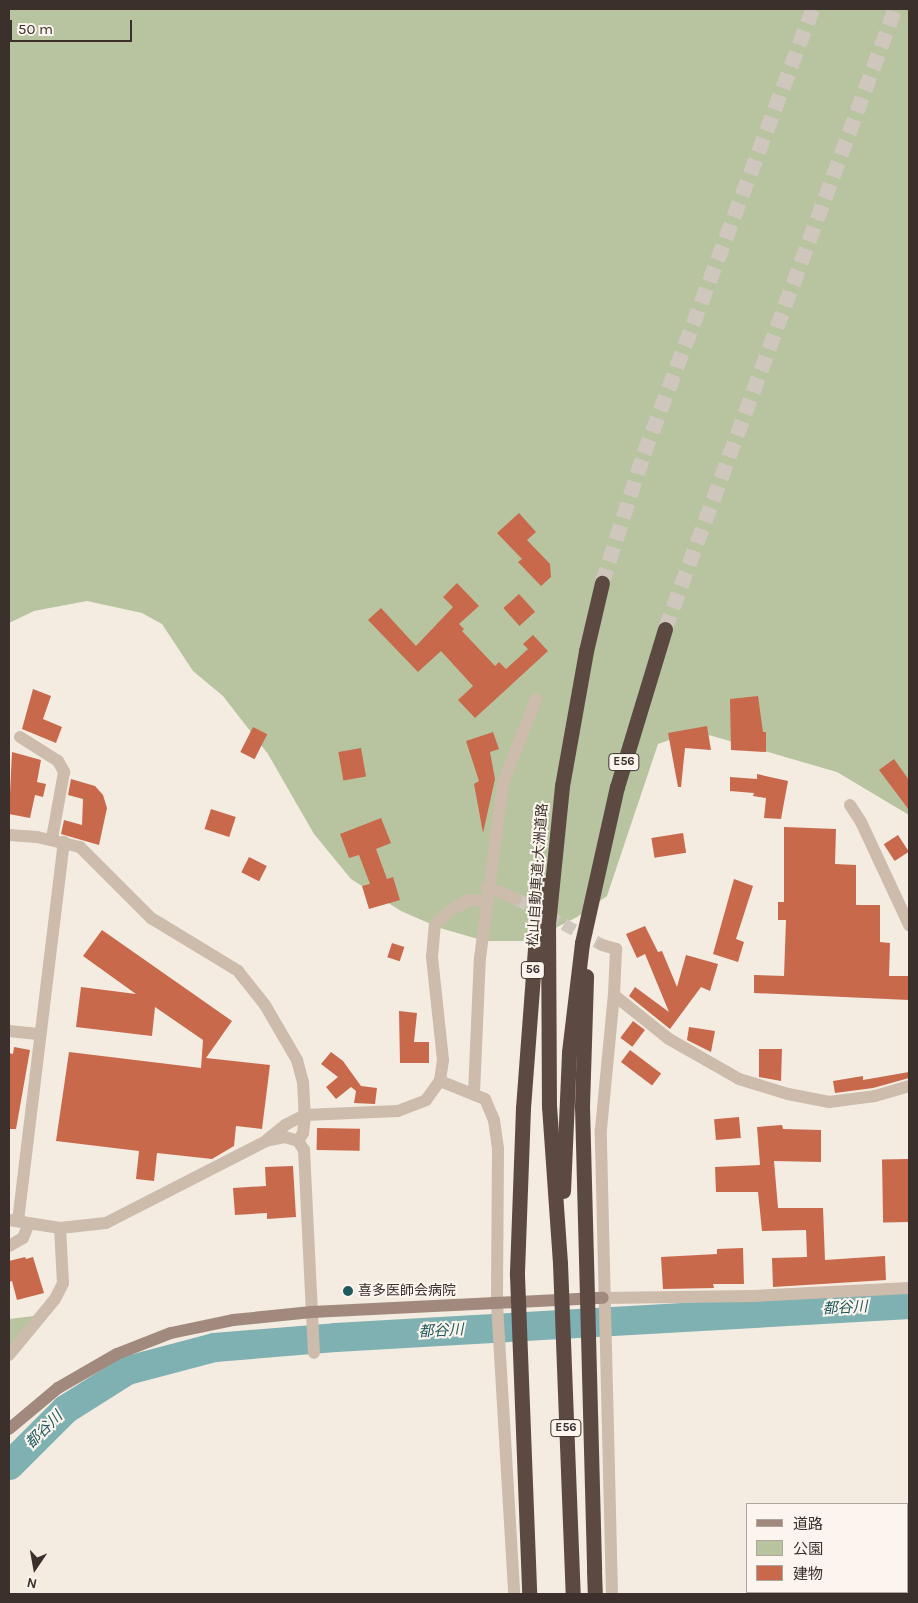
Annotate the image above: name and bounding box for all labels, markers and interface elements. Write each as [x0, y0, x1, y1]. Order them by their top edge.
scale bar [12, 10, 135, 42]
text: 50 m [18, 20, 53, 38]
road number: E56 [608, 752, 640, 772]
street label: 松山自動車道;大洲道路 [525, 803, 551, 947]
road number: 56 [520, 960, 546, 980]
place label: 喜多医師会病院 [358, 1283, 456, 1299]
marker: 喜多医師会病院 [342, 1285, 354, 1297]
water label: 都谷川 [822, 1298, 868, 1318]
water label: 都谷川 [418, 1321, 464, 1341]
water label: 都谷川 [22, 1408, 66, 1452]
road number: E56 [550, 1419, 582, 1438]
legend [746, 1503, 908, 1593]
text: 道路 [793, 1515, 823, 1533]
text: 公園 [793, 1540, 823, 1558]
north arrow [10, 1543, 60, 1593]
text: 建物 [793, 1565, 823, 1583]
text: N [25, 1574, 38, 1593]

